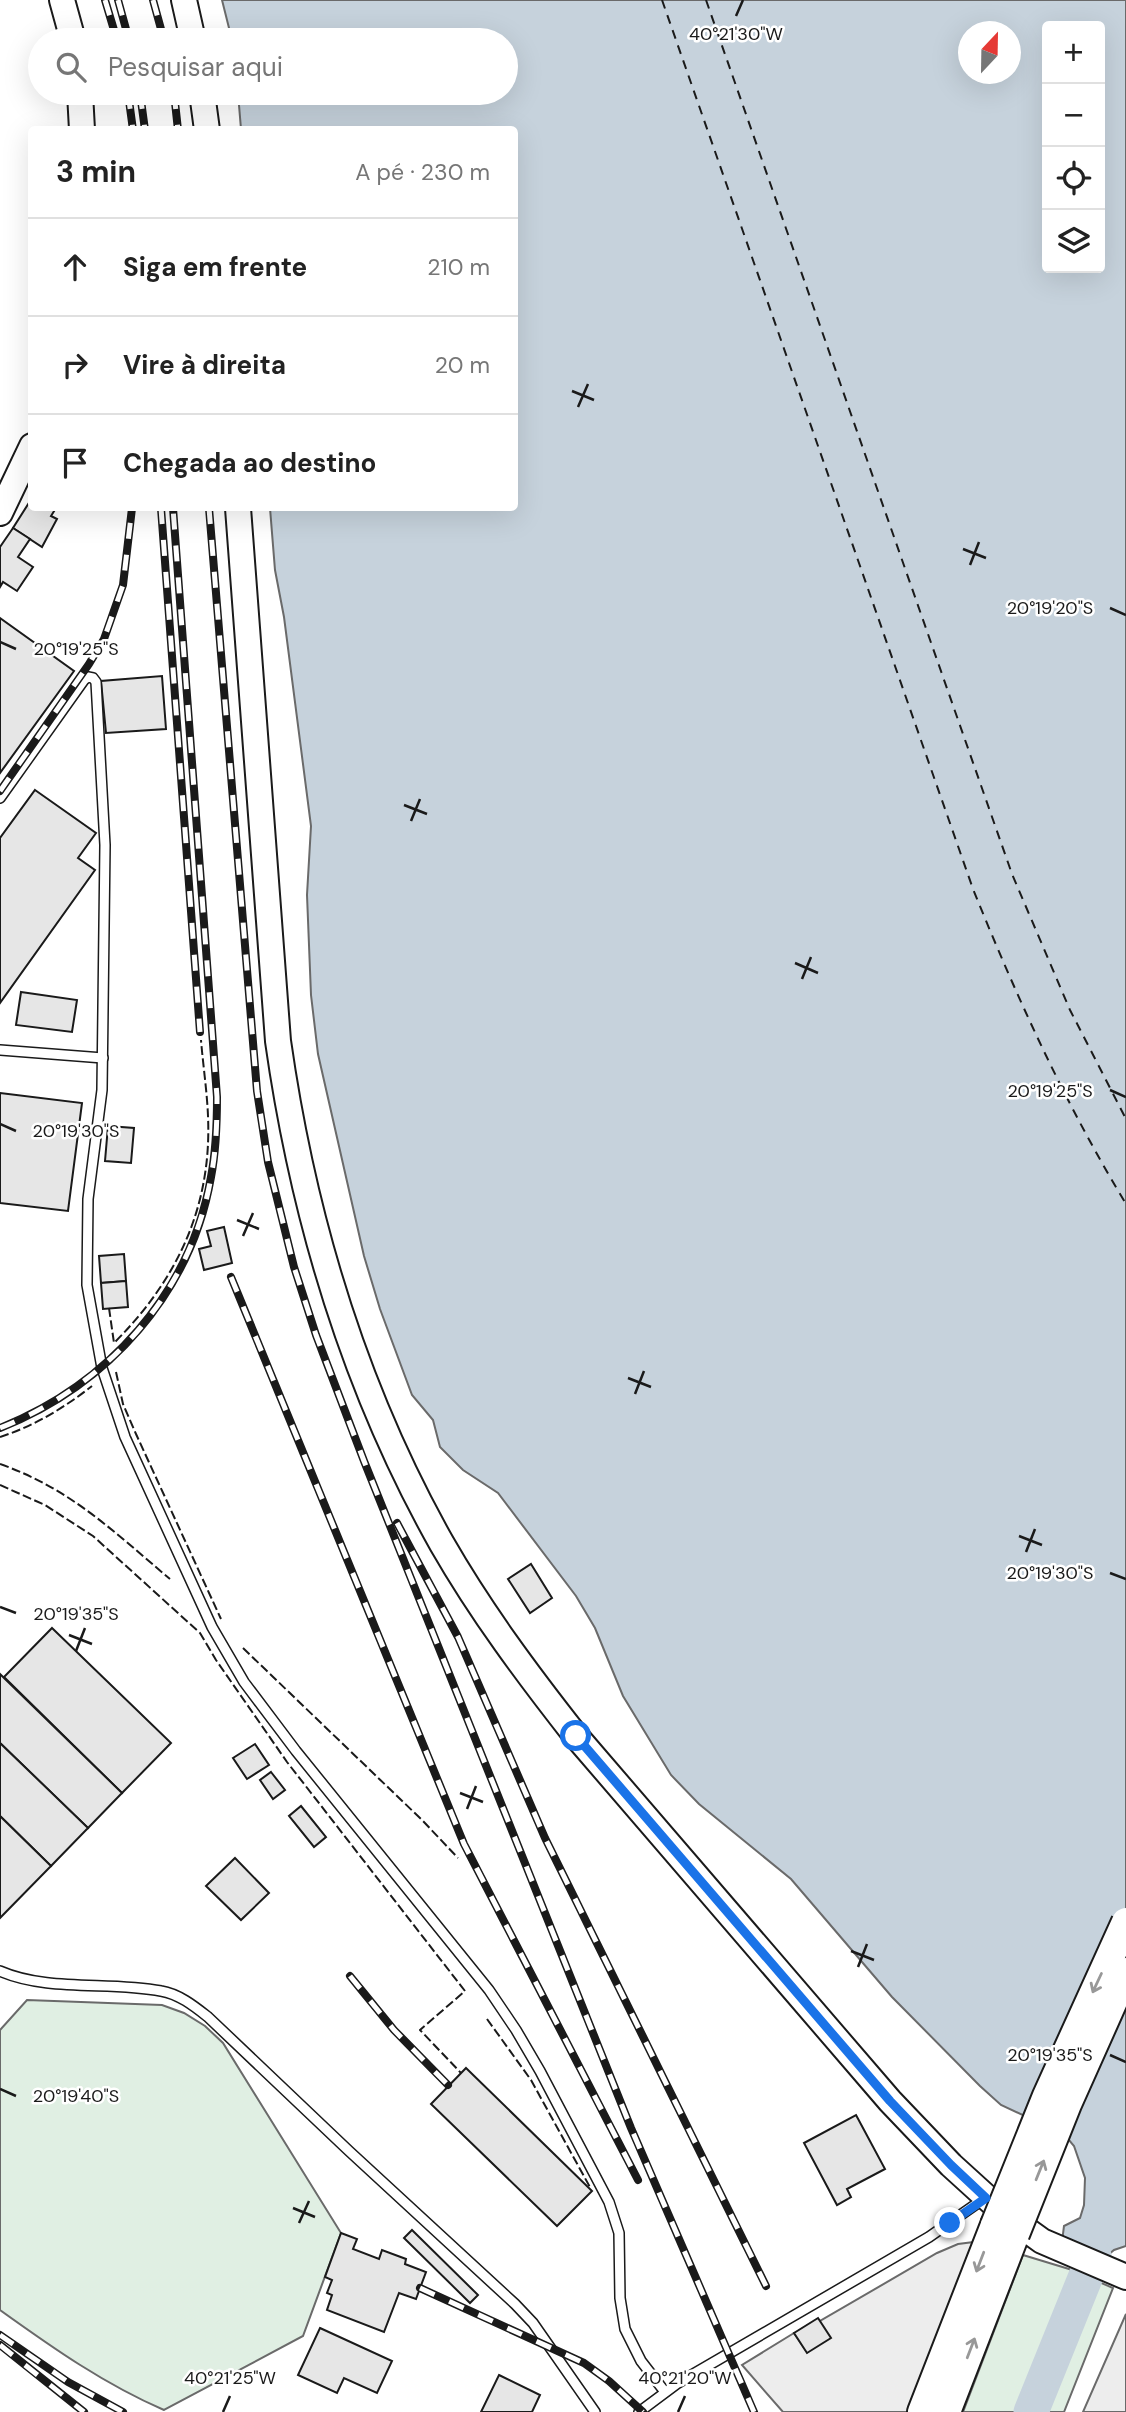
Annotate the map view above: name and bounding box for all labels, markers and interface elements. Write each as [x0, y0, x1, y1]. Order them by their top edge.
north arrow [958, 21, 1021, 84]
map controls [1042, 21, 1105, 273]
button: + [1042, 21, 1105, 84]
text: 40°21'30"W [689, 22, 783, 46]
search box [28, 28, 518, 105]
icon: search [52, 48, 90, 86]
text: Pesquisar aqui [108, 50, 283, 84]
button: − [1042, 84, 1105, 147]
button: locate [1042, 147, 1105, 210]
text: 3 min [56, 152, 136, 191]
text: A pé · 230 m [355, 157, 490, 187]
button: layers [1042, 210, 1105, 273]
icon: ahead [56, 248, 94, 286]
text: Siga em frente [123, 250, 307, 284]
text: 210 m [427, 252, 490, 282]
icon: right [56, 346, 94, 384]
text: Vire à direita [123, 348, 286, 382]
text: 20 m [435, 350, 490, 380]
icon: arrive [56, 444, 94, 482]
text: Chegada ao destino [123, 446, 376, 480]
text: 20°19'20"S [1007, 596, 1093, 620]
text: 20°19'25"S [33, 637, 119, 661]
text: 20°19'25"S [1007, 1079, 1093, 1103]
text: 20°19'30"S [32, 1119, 120, 1143]
text: 20°19'30"S [1006, 1561, 1094, 1585]
text: 20°19'35"S [33, 1602, 119, 1626]
route start [560, 1720, 591, 1751]
one-way arrow [1090, 1972, 1103, 1994]
text: 20°19'35"S [1007, 2043, 1093, 2067]
text: 20°19'40"S [33, 2084, 119, 2108]
one-way arrow [1035, 2160, 1048, 2181]
route end [934, 2207, 965, 2238]
one-way arrow [973, 2250, 986, 2272]
one-way arrow [965, 2338, 978, 2360]
text: 40°21'25"W [184, 2366, 276, 2390]
text: 40°21'20"W [638, 2366, 732, 2390]

